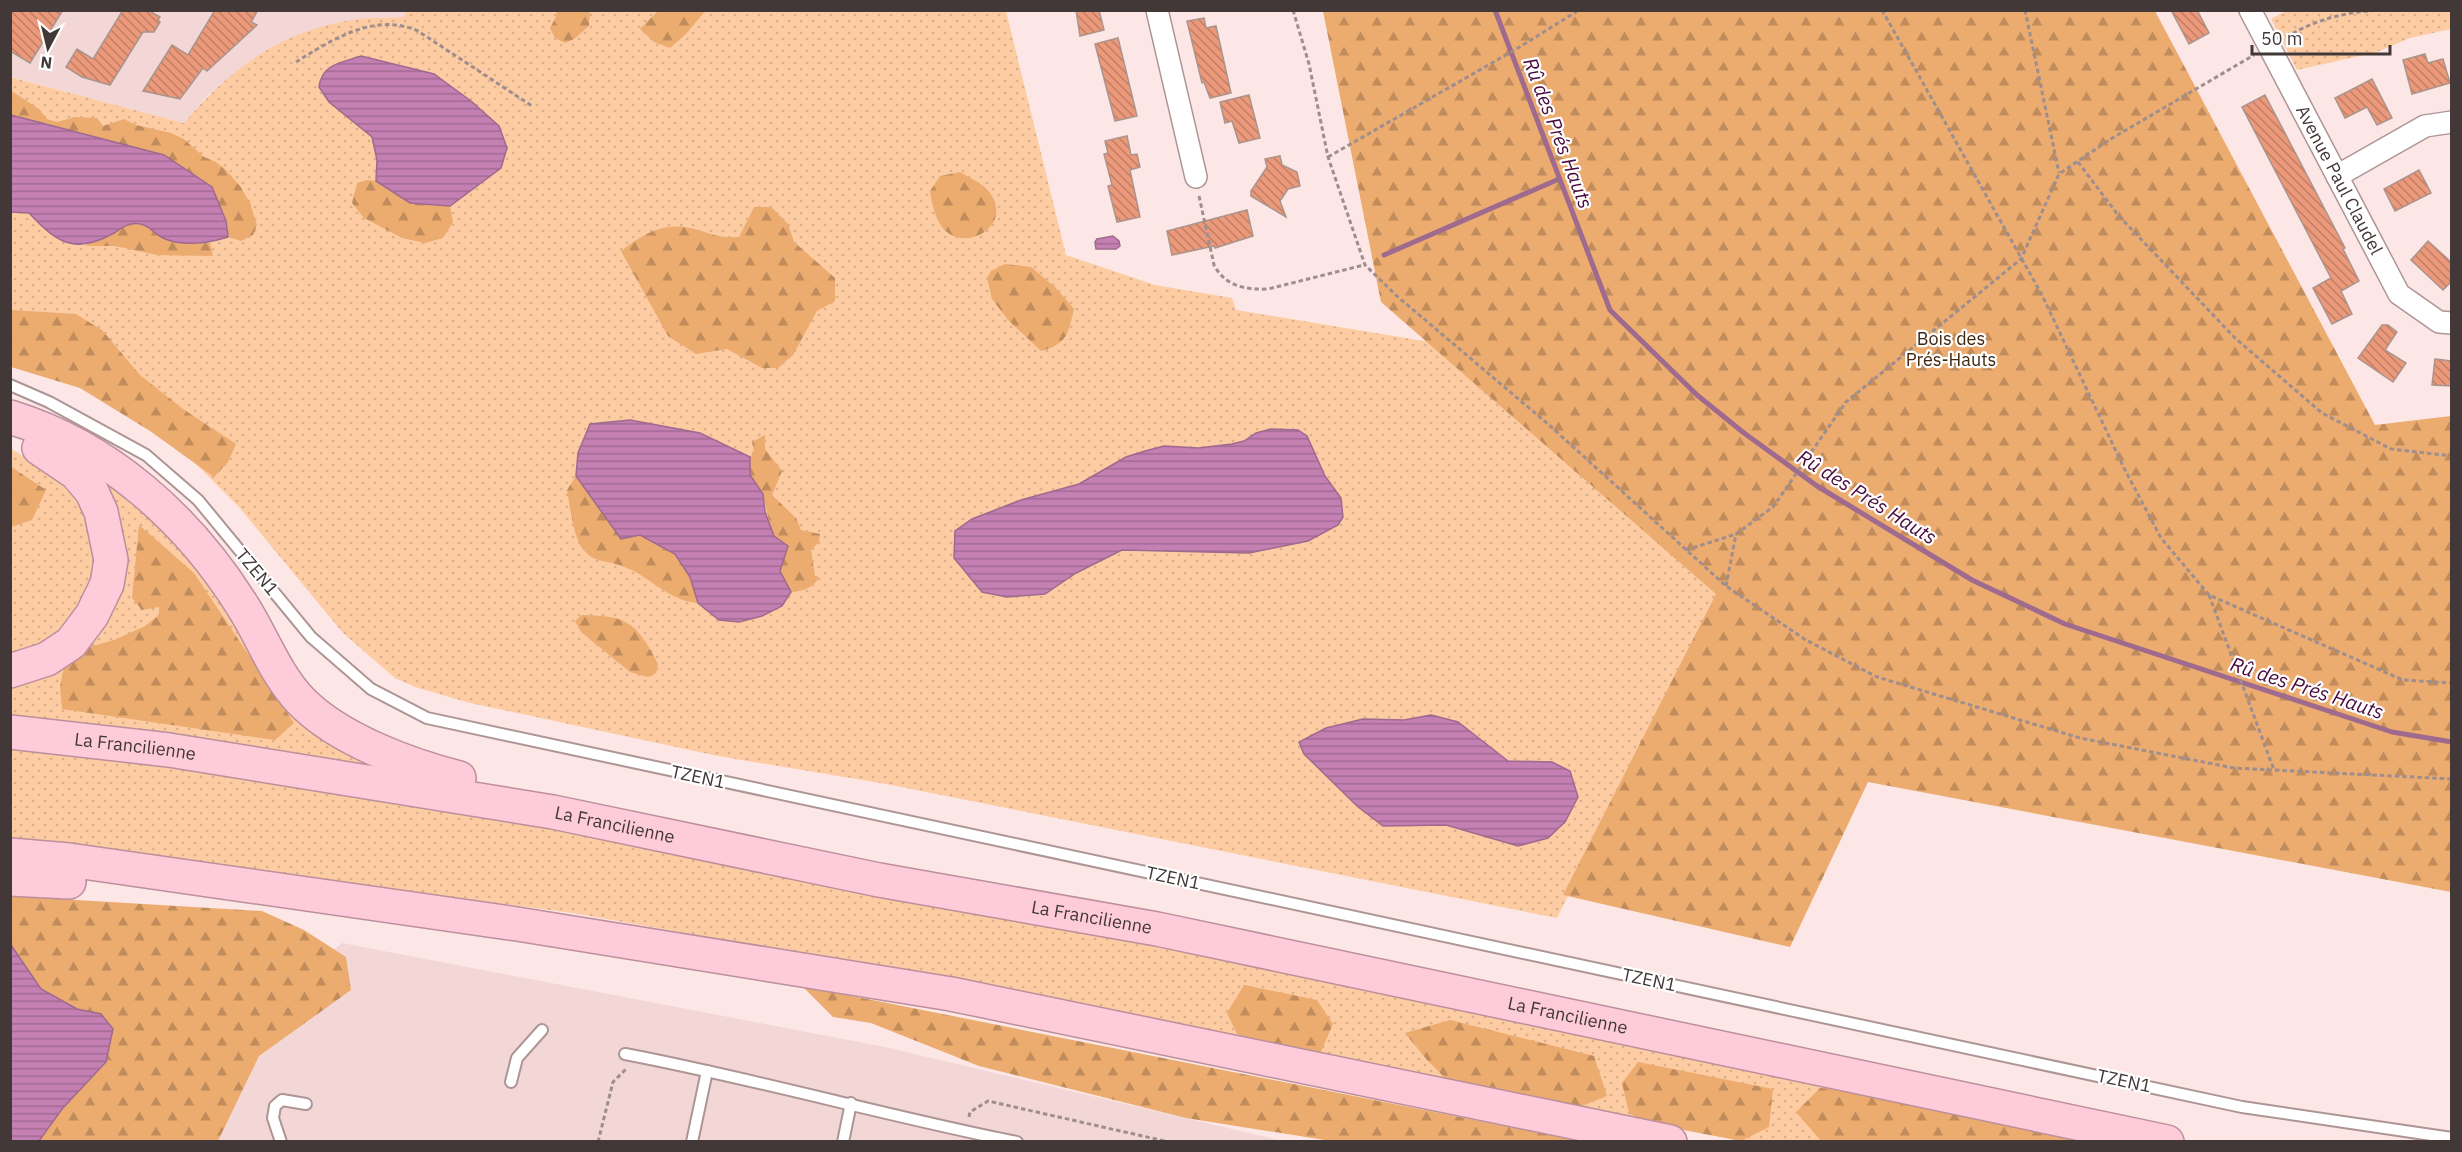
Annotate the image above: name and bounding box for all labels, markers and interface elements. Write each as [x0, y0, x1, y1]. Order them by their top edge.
north arrow [18, 18, 78, 78]
scale bar [2252, 18, 2390, 56]
text: 50 m [2261, 27, 2303, 50]
text: N [39, 52, 53, 74]
water label: Rû des Prés Hauts [1517, 53, 1600, 212]
street label: Avenue Paul Claudel [2291, 101, 2388, 258]
park label: Bois des Prés-Hauts [1906, 327, 1996, 371]
water label: Rû des Prés Hauts [1792, 443, 1942, 550]
street label: TZEN1 [231, 543, 284, 600]
water label: Rû des Prés Hauts [2227, 650, 2387, 725]
street label: La Francilienne [73, 727, 198, 765]
street label: TZEN1 [669, 760, 727, 793]
street label: La Francilienne [553, 801, 677, 848]
street label: TZEN1 [1144, 861, 1202, 894]
street label: La Francilienne [1030, 895, 1154, 939]
street label: TZEN1 [1620, 963, 1678, 996]
street label: La Francilienne [1506, 991, 1630, 1039]
street label: TZEN1 [2095, 1064, 2153, 1097]

